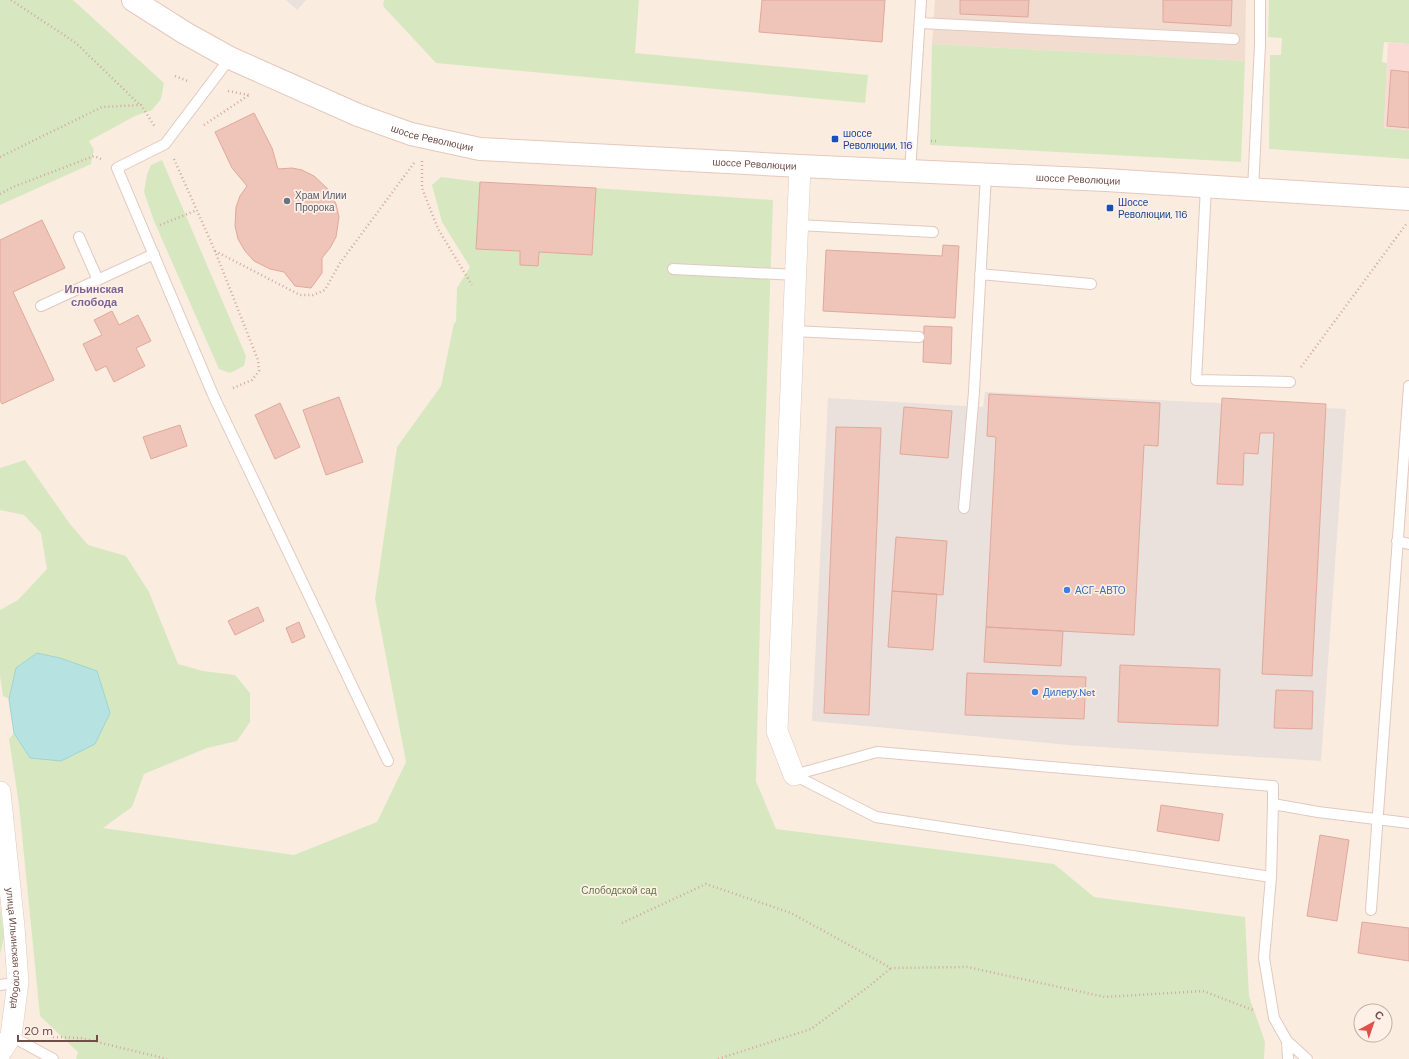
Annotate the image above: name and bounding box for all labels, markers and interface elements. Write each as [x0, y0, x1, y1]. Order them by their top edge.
street label: шоссе Революции [389, 121, 475, 154]
place label: шоссе Революции, 116 [843, 127, 913, 152]
marker: шоссе Революции, 116 [830, 134, 840, 144]
street label: шоссе Революции [712, 155, 797, 172]
street label: шоссе Революции [1036, 170, 1121, 187]
place label: Храм Илии Пророка [295, 189, 347, 214]
marker: Храм Илии Пророка [282, 196, 292, 206]
place label: Шоссе Революции, 116 [1118, 196, 1188, 221]
marker: Шоссе Революции, 116 [1105, 203, 1115, 213]
district label: Ильинская слобода [64, 282, 124, 309]
place label: АСГ-АВТО [1075, 584, 1126, 597]
marker: АСГ-АВТО [1062, 585, 1072, 595]
place label: Дилеру.Net [1043, 686, 1096, 699]
marker: Дилеру.Net [1030, 687, 1040, 697]
park label: Слободской сад [581, 884, 657, 897]
street label: улица Ильинская слобода [3, 887, 25, 1010]
north arrow [1353, 1003, 1393, 1043]
text: С [1372, 1007, 1387, 1023]
scale bar [18, 1017, 97, 1043]
text: 20 m [24, 1023, 53, 1039]

